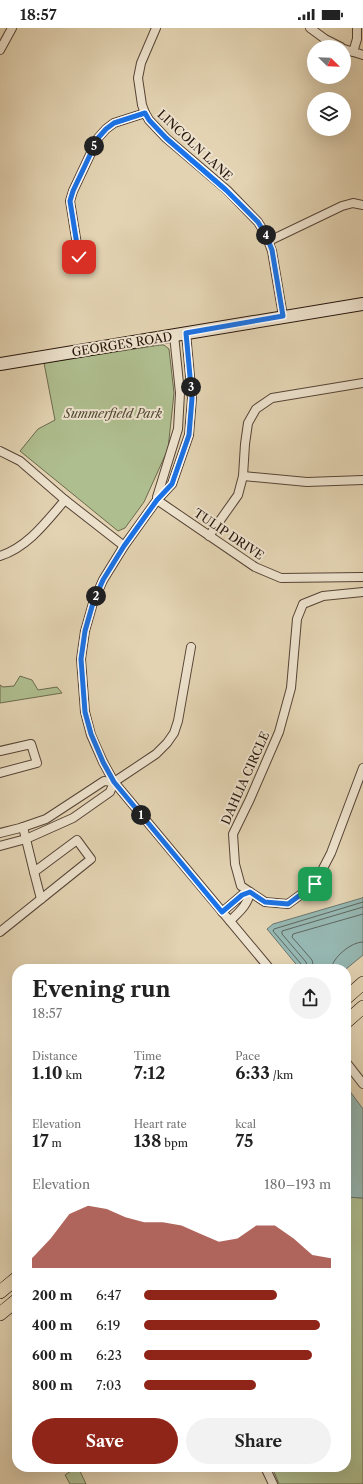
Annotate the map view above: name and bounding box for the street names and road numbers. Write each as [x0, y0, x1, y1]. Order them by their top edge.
street label: LINCOLN LANE [154, 106, 236, 184]
street label: GEORGES ROAD [71, 329, 174, 359]
street label: TULIP DRIVE [191, 505, 267, 563]
street label: DAHLIA CIRCLE [218, 729, 272, 827]

